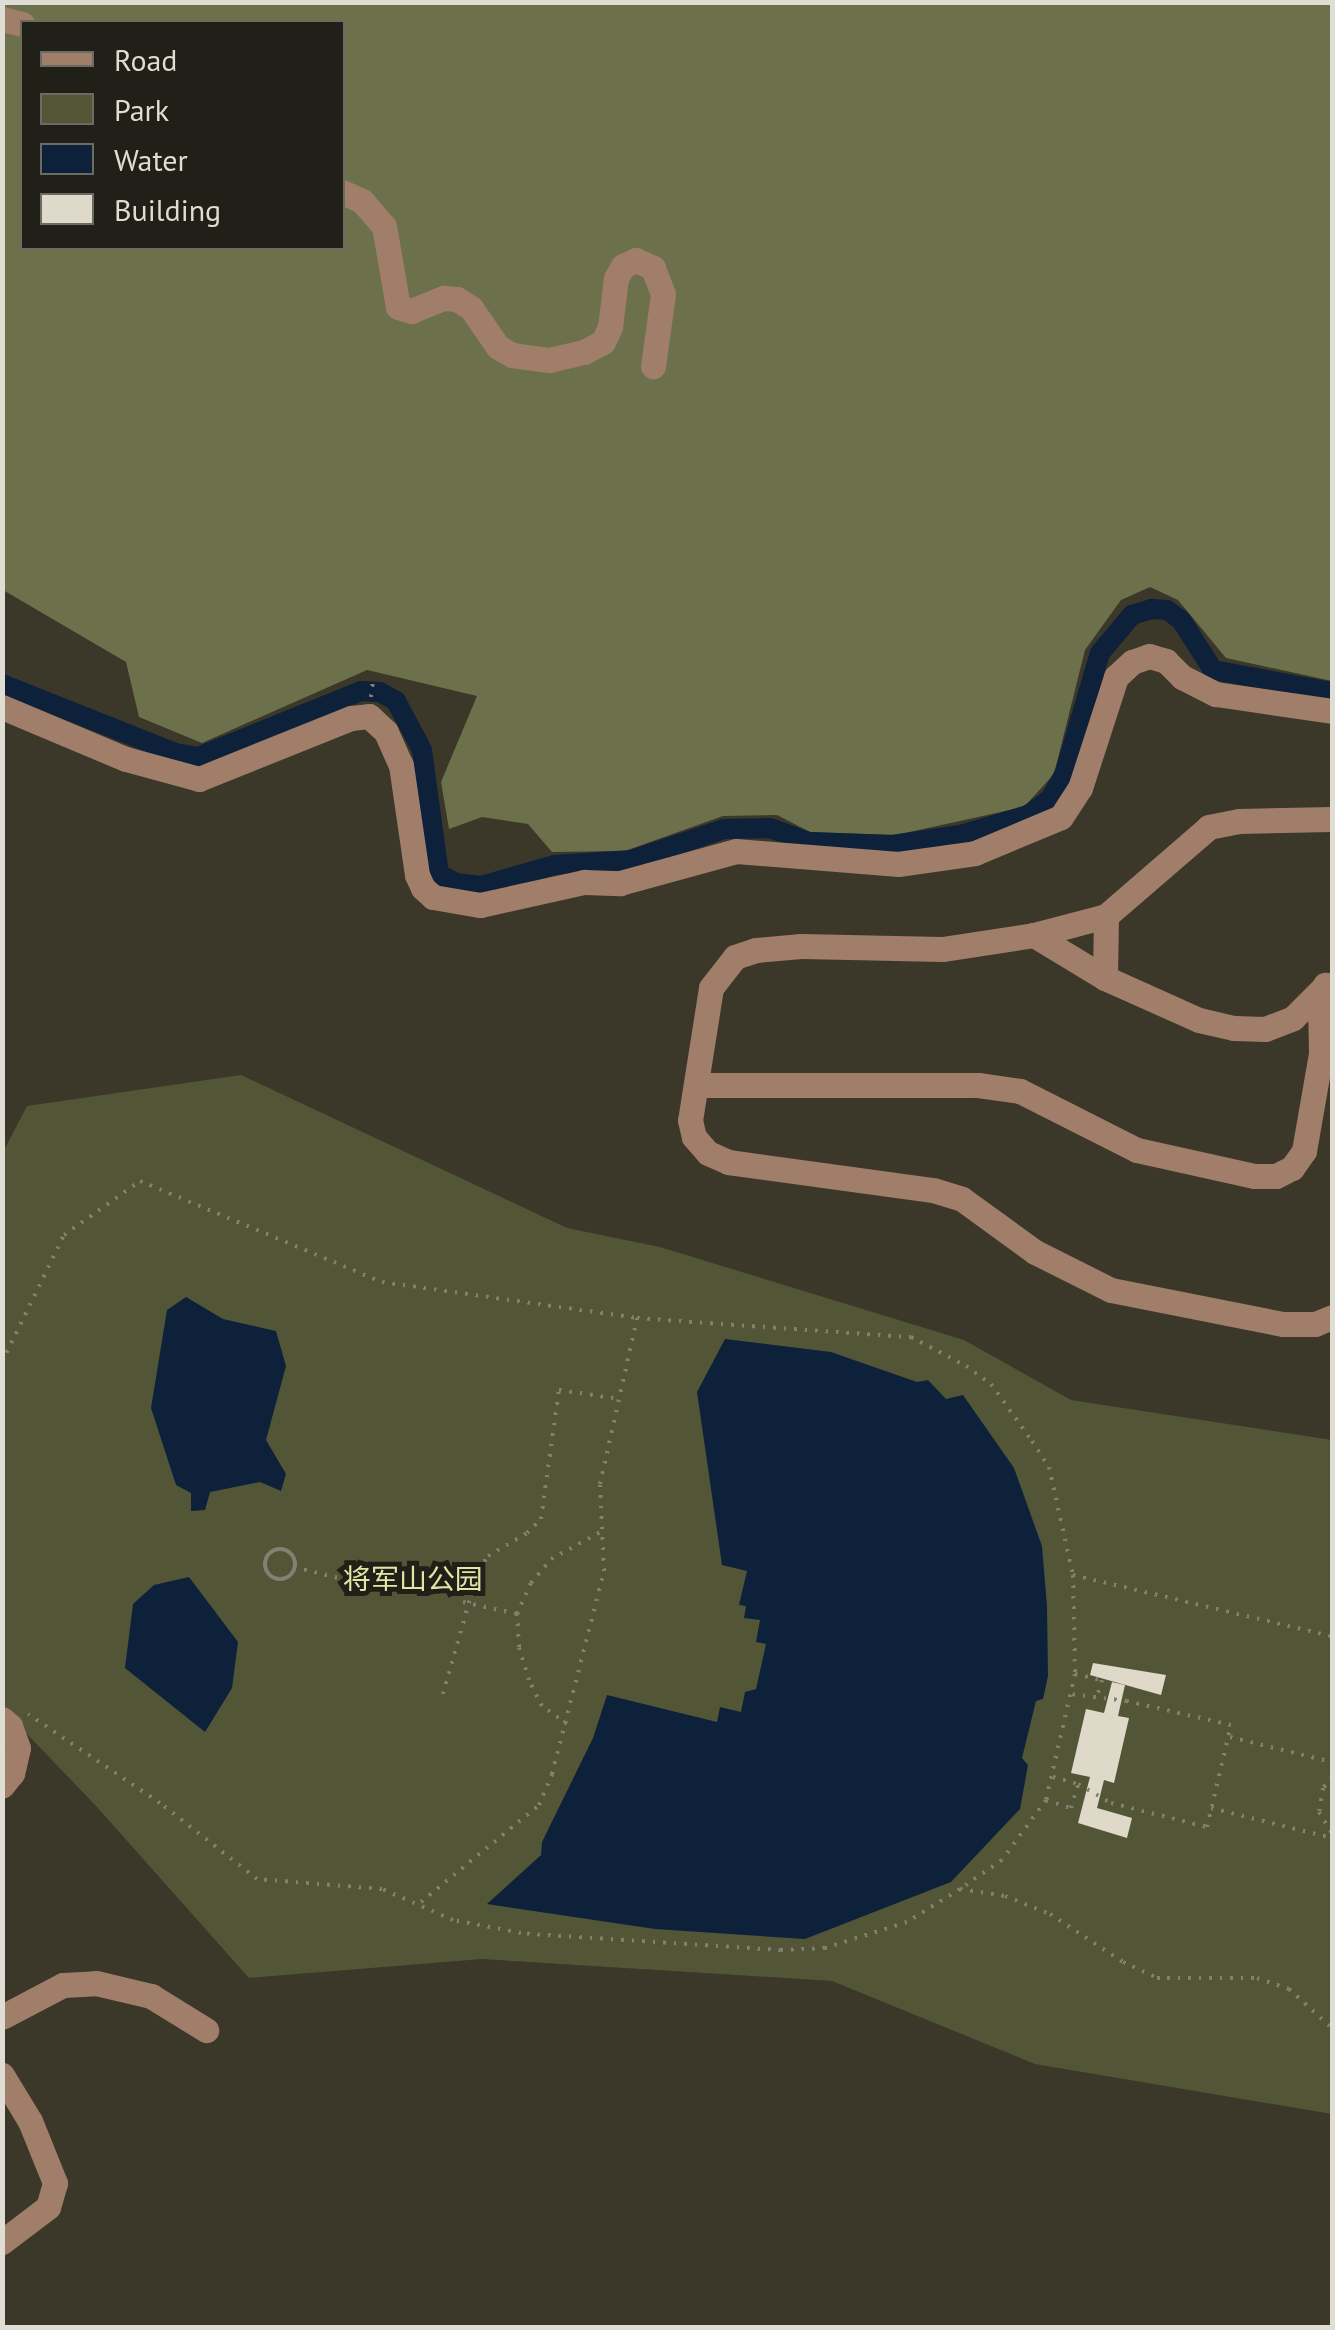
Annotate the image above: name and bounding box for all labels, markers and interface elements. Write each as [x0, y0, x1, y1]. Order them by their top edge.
legend [20, 20, 345, 250]
text: Road [114, 40, 178, 79]
text: Park [114, 90, 169, 129]
text: Water [114, 140, 188, 179]
text: Building [114, 190, 221, 229]
park label: 将军山公园 [343, 1562, 483, 1596]

